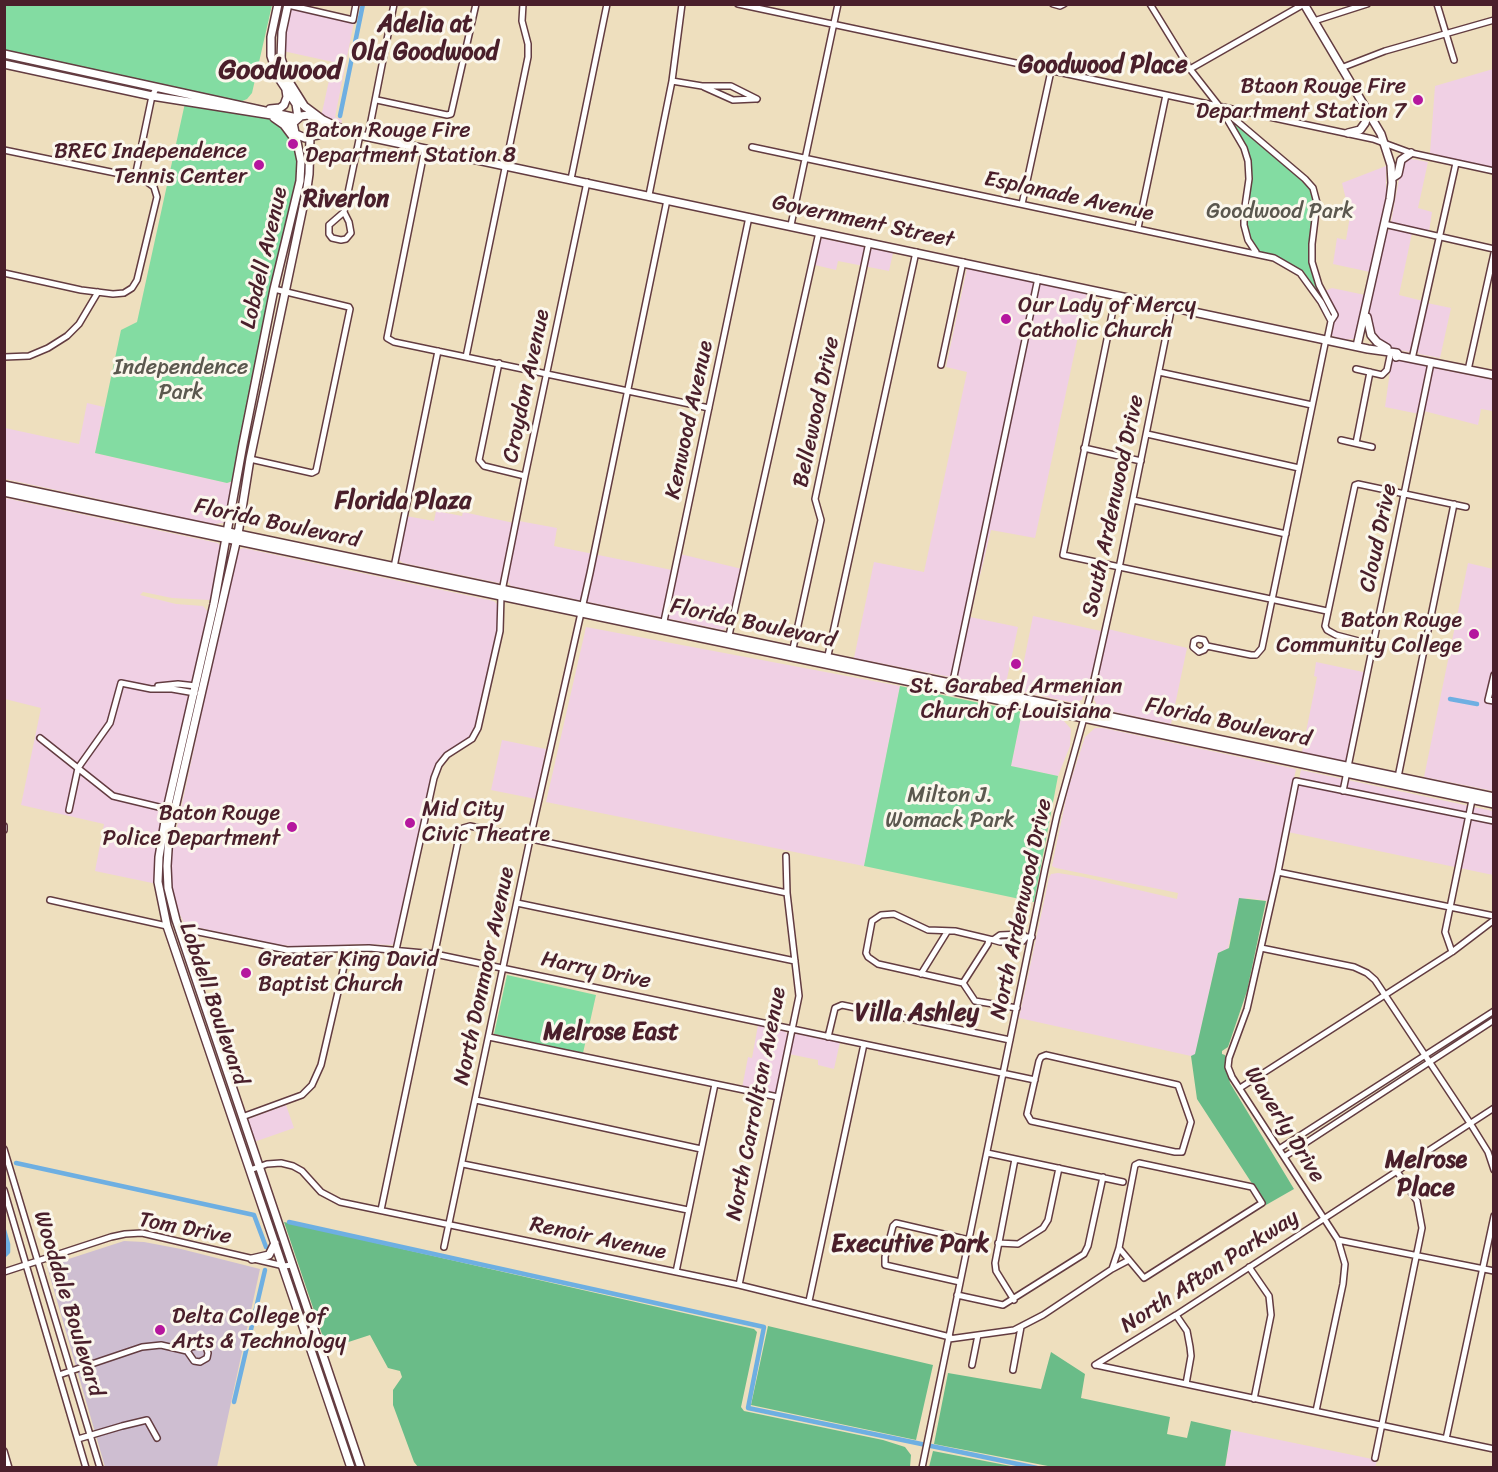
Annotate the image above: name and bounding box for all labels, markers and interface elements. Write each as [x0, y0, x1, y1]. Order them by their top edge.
district label: Adelia at Old Goodwood [352, 11, 498, 67]
district label: Goodwood Place [1018, 52, 1188, 80]
district label: Goodwood [219, 54, 341, 88]
place label: Btaon Rouge Fire Department Station 7 [1196, 74, 1406, 125]
marker: Btaon Rouge Fire Department Station 7 [1411, 93, 1425, 107]
place label: Baton Rouge Fire Department Station 8 [305, 118, 516, 170]
marker: Baton Rouge Fire Department Station 8 [286, 137, 300, 151]
place label: BREC Independence Tennis Center [54, 139, 247, 190]
marker: BREC Independence Tennis Center [252, 158, 266, 172]
street label: Esplanade Avenue [982, 166, 1156, 228]
street label: Lobdell Avenue [236, 184, 294, 332]
district label: Riverlon [303, 186, 389, 214]
street label: Government Street [770, 190, 956, 254]
park label: Goodwood Park [1206, 199, 1354, 225]
place label: Our Lady of Mercy Catholic Church [1018, 293, 1196, 344]
street label: Croydon Avenue [498, 307, 556, 465]
marker: Our Lady of Mercy Catholic Church [999, 312, 1013, 326]
street label: Bellewood Drive [788, 334, 846, 490]
street label: Kenwood Avenue [660, 338, 720, 502]
park label: Independence Park [114, 355, 248, 406]
street label: South Ardenwood Drive [1078, 393, 1150, 619]
street label: Cloud Drive [1355, 481, 1403, 595]
district label: Florida Plaza [335, 488, 471, 516]
street label: Florida Boulevard [192, 494, 362, 554]
street label: Florida Boulevard [668, 594, 838, 654]
place label: Baton Rouge Community College [1276, 608, 1462, 660]
marker: Baton Rouge Community College [1467, 627, 1481, 641]
marker: St. Garabed Armenian Church of Louisiana [1009, 657, 1023, 671]
place label: St. Garabed Armenian Church of Louisiana [910, 674, 1122, 726]
street label: Florida Boulevard [1143, 693, 1313, 753]
park label: Milton J. Womack Park [885, 783, 1015, 834]
street label: North Ardenwood Drive [986, 796, 1058, 1022]
place label: Mid City Civic Theatre [422, 797, 550, 848]
place label: Baton Rouge Police Department [103, 801, 280, 852]
marker: Mid City Civic Theatre [403, 816, 417, 830]
marker: Baton Rouge Police Department [285, 820, 299, 834]
street label: North Donmoor Avenue [449, 864, 521, 1088]
street label: Lobdell Boulevard [173, 919, 253, 1089]
place label: Greater King David Baptist Church [258, 947, 438, 998]
street label: Harry Drive [539, 947, 653, 995]
marker: Greater King David Baptist Church [239, 966, 253, 980]
street label: North Carrollton Avenue [721, 985, 793, 1223]
district label: Villa Ashley [855, 1000, 979, 1028]
district label: Melrose East [543, 1019, 679, 1047]
street label: Waverly Drive [1238, 1062, 1330, 1188]
district label: Melrose Place [1385, 1147, 1467, 1203]
street label: North Afton Parkway [1116, 1205, 1304, 1339]
street label: Tom Drive [136, 1207, 234, 1251]
street label: Wooddale Boulevard [27, 1208, 109, 1400]
street label: Renoir Avenue [527, 1212, 669, 1266]
district label: Executive Park [831, 1231, 989, 1259]
place label: Delta College of Arts & Technology [172, 1304, 346, 1356]
marker: Delta College of Arts & Technology [153, 1323, 167, 1337]

